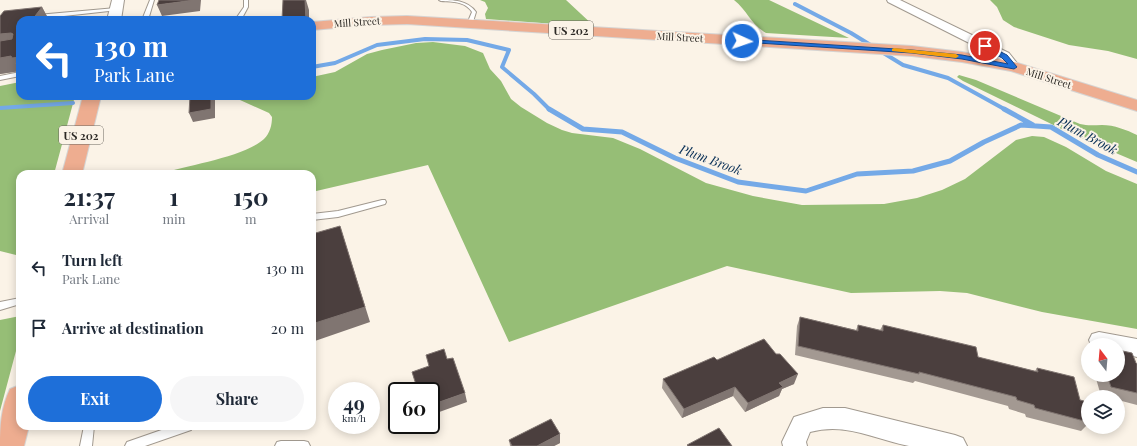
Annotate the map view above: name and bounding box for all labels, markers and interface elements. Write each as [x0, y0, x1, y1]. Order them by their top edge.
street label: Mill Street [333, 13, 381, 31]
position arrow [721, 20, 763, 62]
road number: US 202 [549, 21, 593, 39]
text: 130 m [94, 27, 168, 64]
street label: Mill Street [656, 29, 704, 45]
pin [968, 29, 1002, 63]
icon: left [28, 32, 80, 84]
icon: arrive [974, 35, 996, 57]
text: Park Lane [94, 63, 175, 87]
street label: Mill Street [1025, 64, 1074, 92]
water label: Plum Brook [1054, 112, 1121, 158]
road number: US 202 [59, 126, 103, 144]
water label: Plum Brook [676, 140, 745, 178]
text: 21:37 [64, 180, 115, 212]
text: 1 [169, 180, 179, 212]
text: 150 [233, 180, 268, 212]
text: Arrival [69, 210, 109, 227]
text: min [162, 210, 186, 227]
text: m [245, 210, 257, 227]
text: Turn left [62, 250, 123, 270]
icon: left [28, 257, 50, 279]
text: 130 m [266, 258, 304, 278]
text: Park Lane [62, 270, 120, 287]
icon: arrive [28, 317, 50, 339]
text: Arrive at destination [62, 318, 204, 338]
text: 20 m [271, 318, 304, 338]
north arrow [1081, 338, 1125, 382]
map controls [1081, 338, 1125, 434]
button: Exit [28, 376, 162, 422]
button: Share [170, 376, 304, 422]
speed limit sign: 60 [388, 382, 440, 434]
text: 49 [343, 389, 365, 416]
button: layers [1081, 390, 1125, 434]
text: km/h [342, 411, 366, 425]

